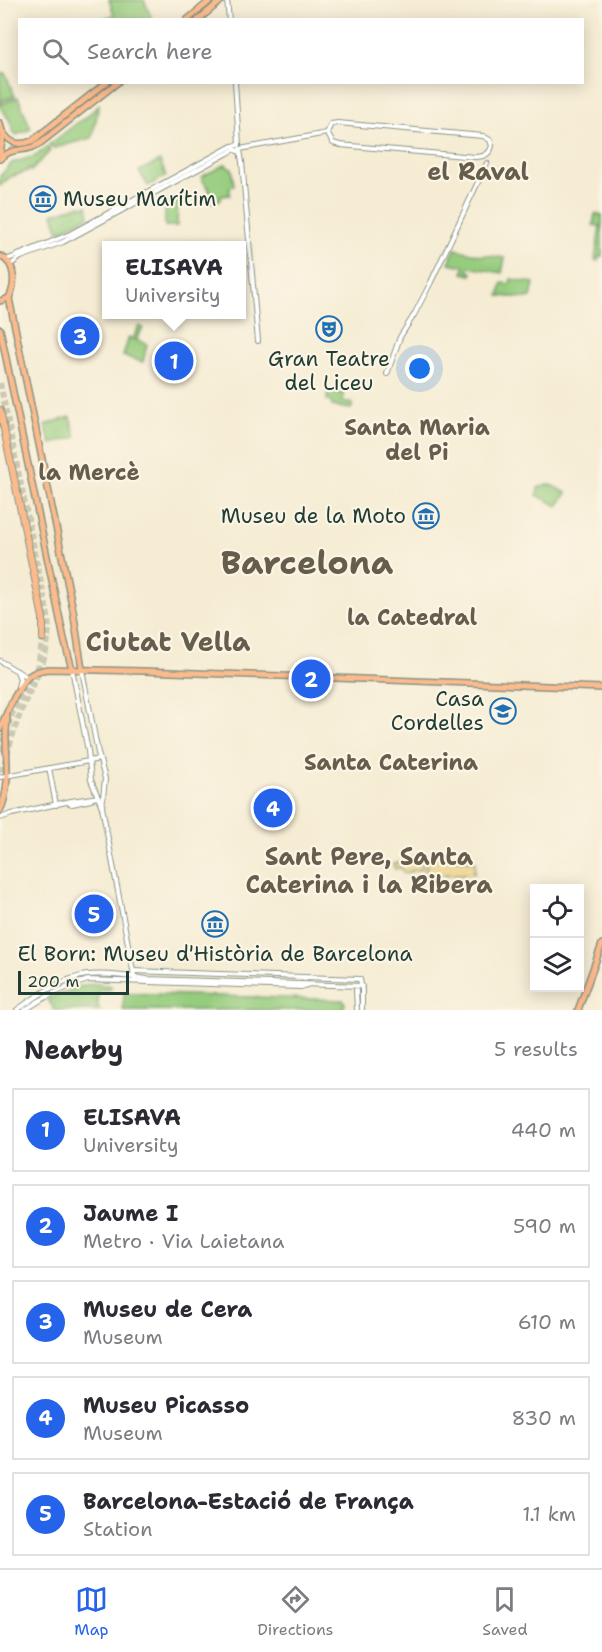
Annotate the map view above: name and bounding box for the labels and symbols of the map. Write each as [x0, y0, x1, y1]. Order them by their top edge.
district label: el Raval [427, 156, 529, 188]
museum icon: Museu Marítim [28, 184, 58, 214]
place label: Museu Marítim [63, 185, 216, 213]
pin: 3 [60, 314, 100, 358]
theatre icon: Gran Teatre del Liceu [314, 314, 344, 344]
pin: 1 [154, 338, 194, 384]
place label: Gran Teatre del Liceu [268, 345, 390, 397]
your location [405, 354, 434, 383]
district label: Santa Maria del Pi [344, 413, 490, 467]
district label: la Mercè [38, 458, 140, 487]
museum icon: Museu de la Moto [411, 501, 441, 531]
place label: Museu de la Moto [221, 502, 406, 530]
district label: Barcelona [221, 540, 394, 585]
district label: la Catedral [347, 603, 477, 632]
district label: Ciutat Vella [86, 623, 251, 660]
pin: 2 [292, 656, 330, 702]
place label: Casa Cordelles [391, 685, 484, 737]
school or university icon: Casa Cordelles [488, 696, 518, 726]
district label: Santa Caterina [304, 748, 478, 777]
pin: 4 [254, 786, 292, 830]
district label: Sant Pere, Santa Caterina i la Ribera [245, 841, 493, 901]
pin: 5 [74, 892, 113, 936]
museum icon: El Born: Museu d'Història de Barcelona [200, 909, 230, 939]
place label: El Born: Museu d'Història de Barcelona [17, 940, 413, 968]
scale bar [18, 968, 129, 995]

